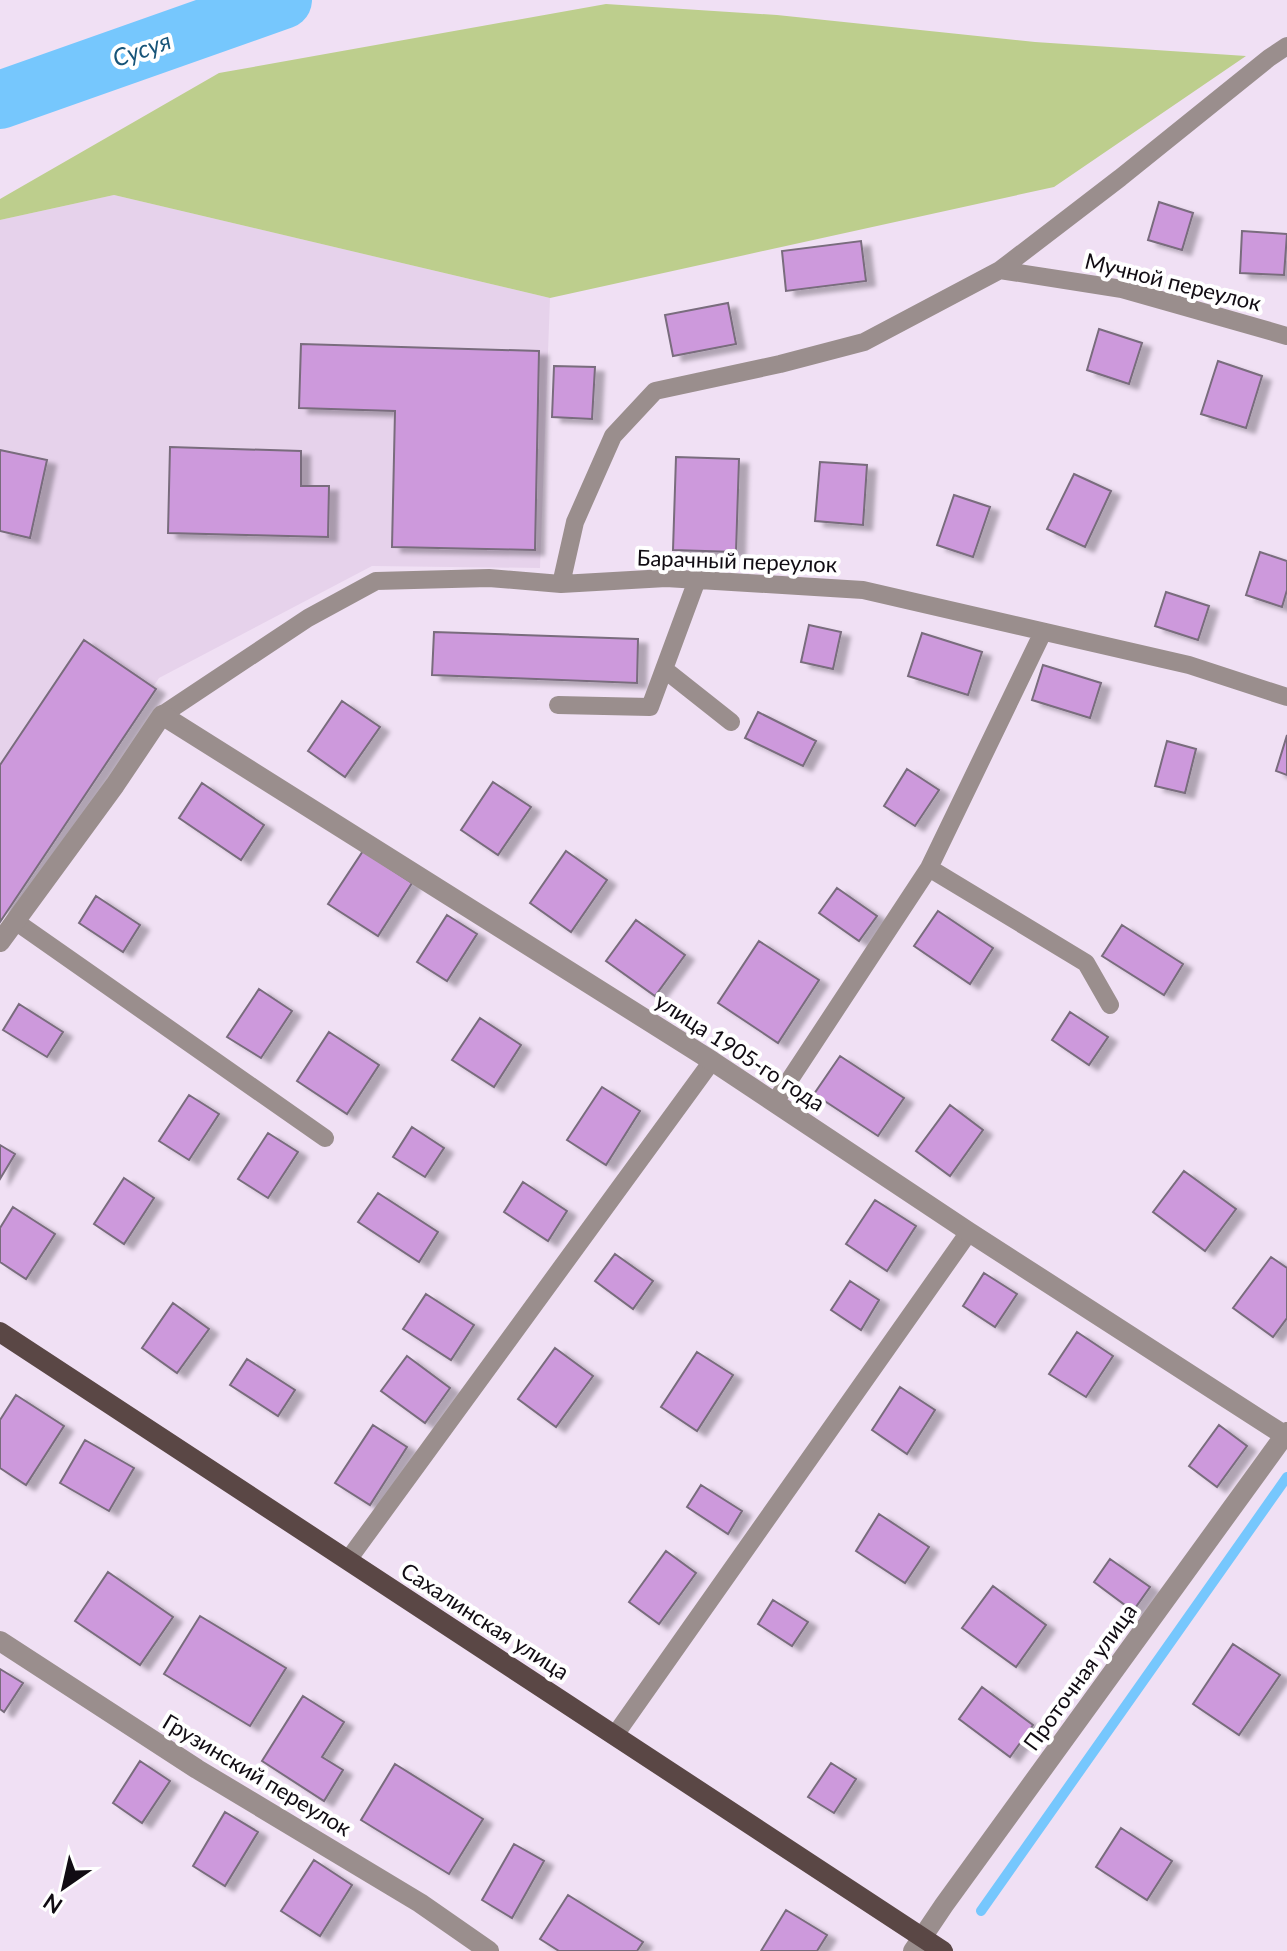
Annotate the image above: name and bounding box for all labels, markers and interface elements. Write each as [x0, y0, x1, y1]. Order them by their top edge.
water label: Сусуя [109, 25, 174, 72]
street label: Мучной переулок [1082, 247, 1265, 317]
street label: Барачный переулок [636, 544, 838, 578]
street label: улица 1905-го года [650, 987, 830, 1116]
street label: Сахалинская улица [396, 1556, 574, 1685]
street label: Проточная улица [1017, 1598, 1142, 1755]
street label: Грузинский переулок [158, 1708, 357, 1842]
north arrow [24, 1847, 104, 1927]
text: N [38, 1888, 67, 1920]

